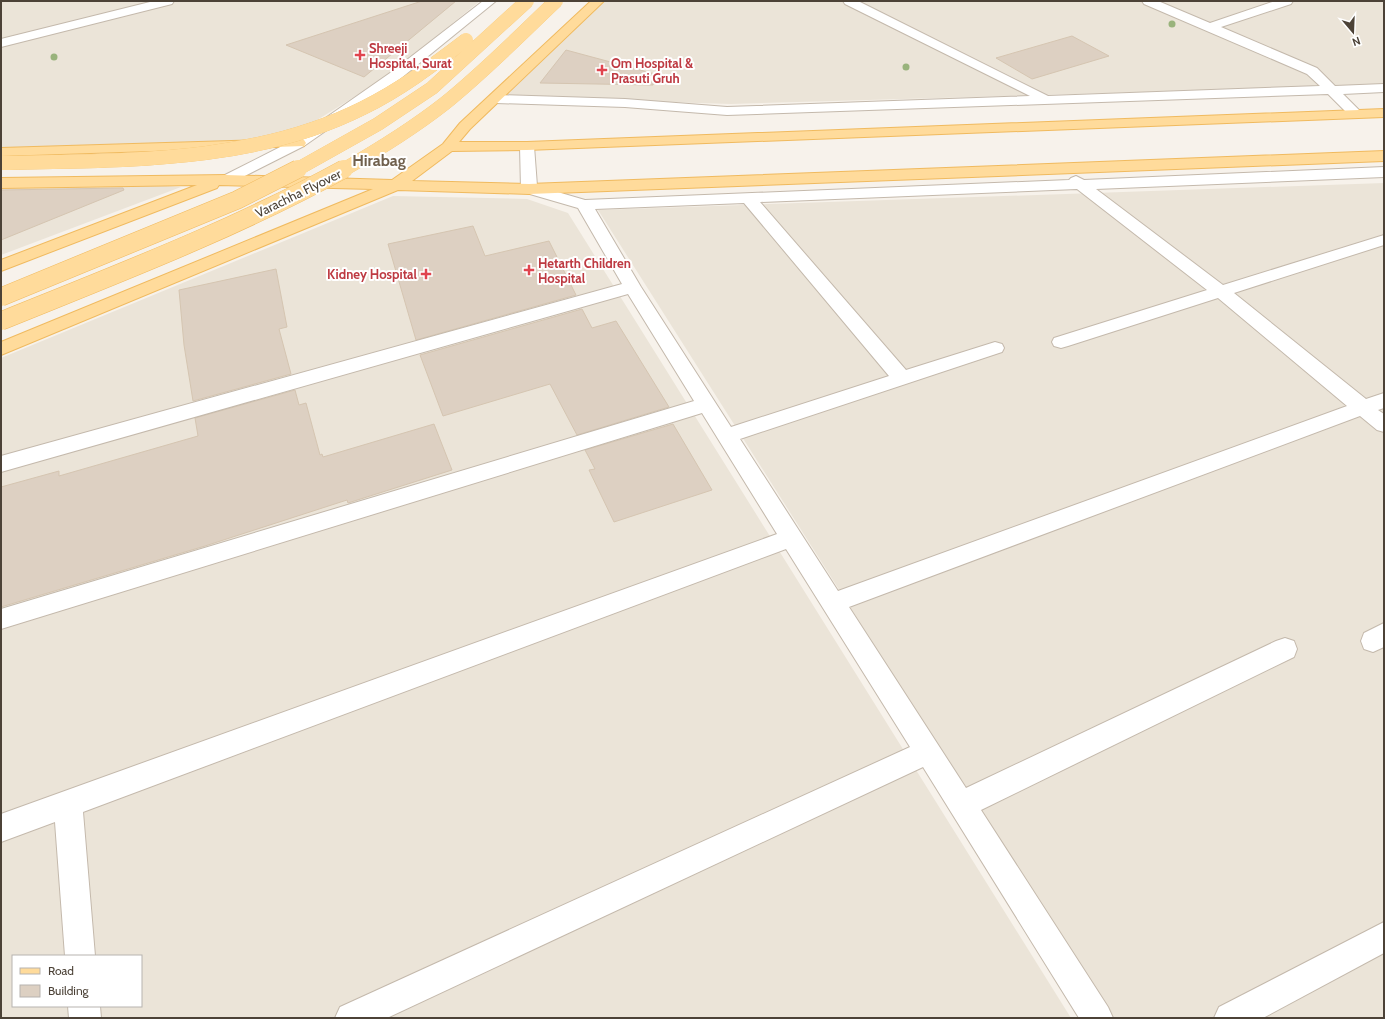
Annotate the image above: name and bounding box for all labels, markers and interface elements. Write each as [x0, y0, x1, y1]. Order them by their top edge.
north arrow [1333, 12, 1373, 52]
text: N [1350, 34, 1362, 49]
place label: Shreeji Hospital, Surat [369, 40, 452, 71]
marker: Shreeji Hospital, Surat [354, 49, 366, 61]
place label: Om Hospital & Prasuti Gruh [611, 55, 694, 86]
marker: Om Hospital & Prasuti Gruh [596, 64, 608, 76]
district label: Hirabag [352, 151, 406, 170]
street label: Varachha Flyover [253, 165, 344, 221]
place label: Hetarth Children Hospital [538, 255, 631, 286]
marker: Hetarth Children Hospital [523, 264, 535, 276]
place label: Kidney Hospital [327, 266, 418, 282]
marker: Kidney Hospital [420, 268, 432, 280]
legend [12, 955, 142, 1007]
text: Road [48, 963, 74, 978]
text: Building [48, 983, 90, 998]

